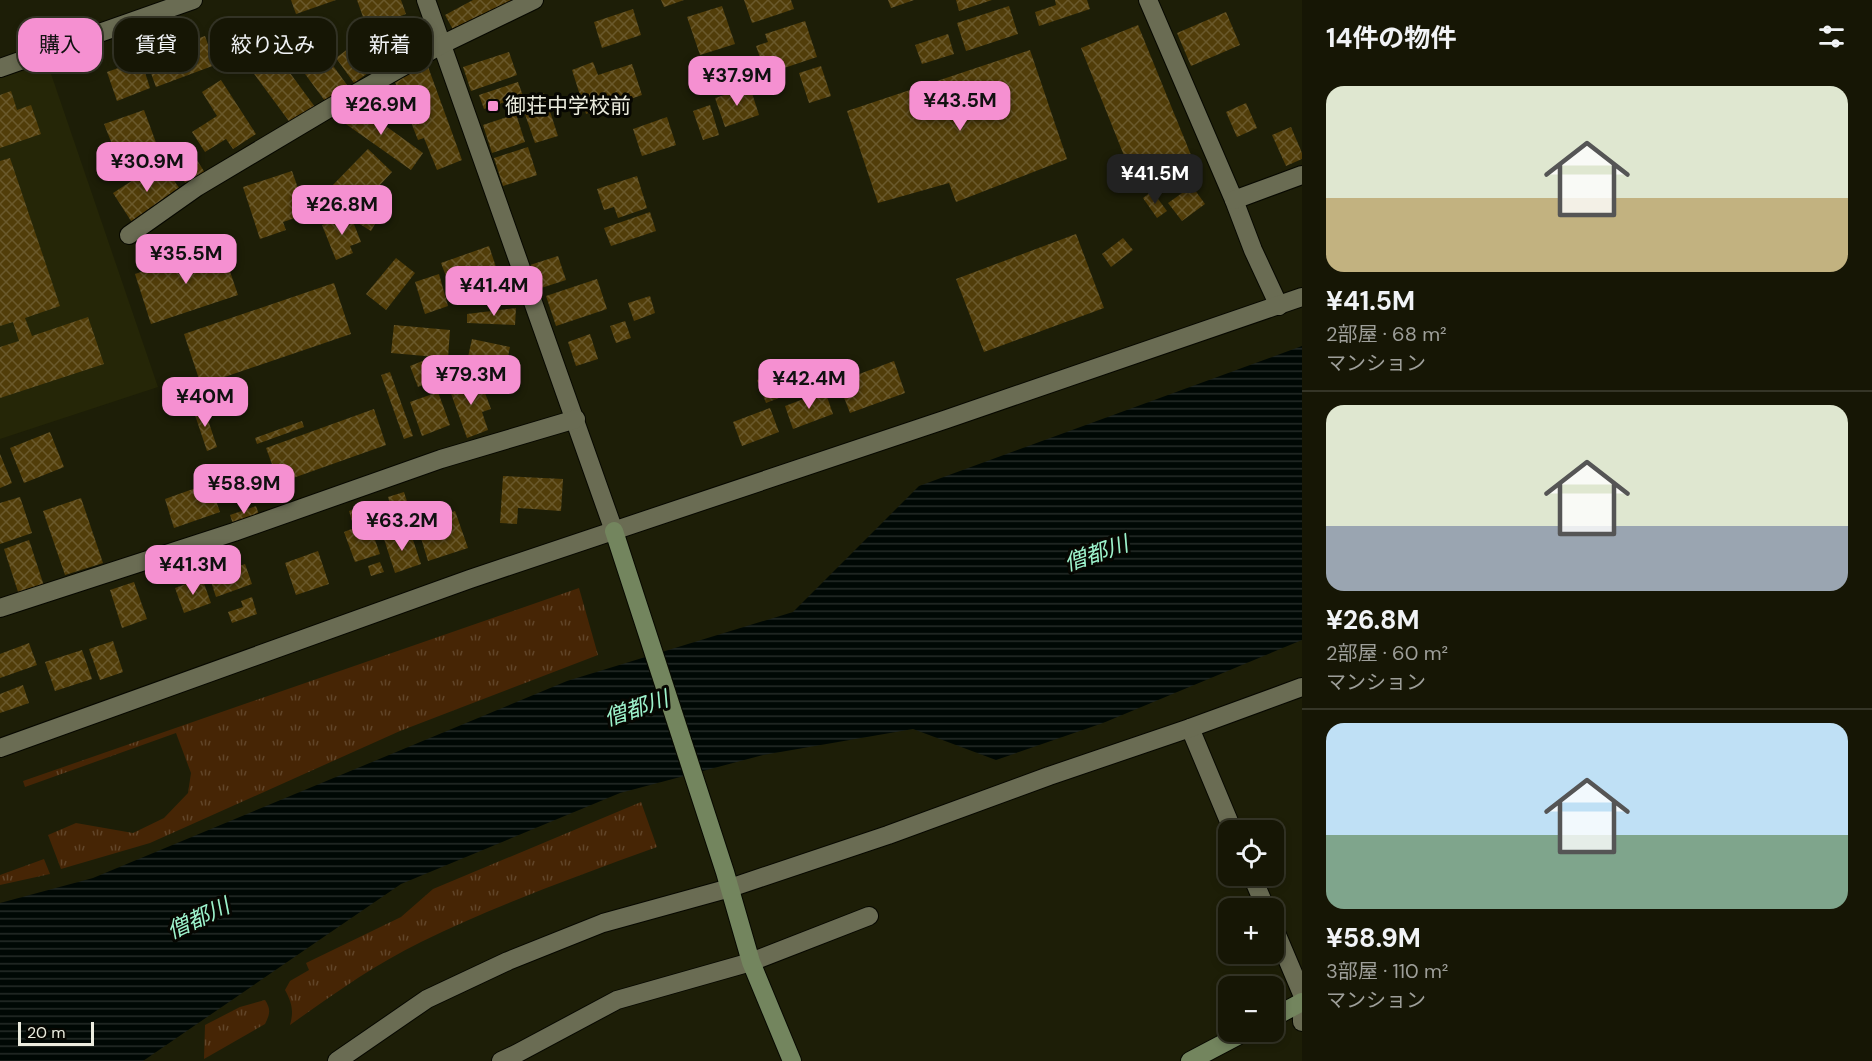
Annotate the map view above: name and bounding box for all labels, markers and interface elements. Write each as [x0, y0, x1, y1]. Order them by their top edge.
chip: 購入 [18, 18, 102, 72]
chip: 賃貸 [114, 18, 198, 72]
chip: 絞り込み [210, 18, 336, 72]
chip: 新着 [348, 18, 432, 72]
icon: filters [1815, 20, 1848, 53]
text: 14件の物件 [1326, 21, 1456, 55]
pin: ¥37.9M [688, 56, 786, 107]
text: ¥37.9M [702, 62, 772, 88]
pin: ¥43.5M [911, 81, 1009, 132]
pin: ¥26.9M [332, 85, 430, 136]
text: ¥43.5M [923, 87, 997, 113]
text: ¥26.9M [345, 91, 417, 117]
place label: 御荘中学校前 [505, 92, 631, 120]
marker: 御荘中学校前 [486, 99, 500, 113]
icon: home [1533, 125, 1641, 233]
pin: ¥30.9M [98, 142, 196, 193]
text: ¥30.9M [110, 148, 184, 174]
pin: ¥41.5M [1106, 154, 1204, 205]
text: ¥41.5M [1121, 160, 1189, 186]
pin: ¥26.8M [293, 185, 391, 236]
text: ¥26.8M [306, 191, 378, 217]
pin: ¥35.5M [137, 234, 235, 285]
text: ¥35.5M [150, 240, 222, 266]
pin: ¥41.4M [445, 266, 543, 317]
text: ¥41.4M [459, 272, 529, 298]
text: ¥41.5M [1326, 284, 1415, 318]
text: 2部屋 · 68 m² [1326, 321, 1447, 347]
text: マンション [1326, 350, 1426, 376]
pin: ¥79.3M [422, 355, 520, 406]
pin: ¥42.4M [760, 359, 858, 410]
text: ¥79.3M [436, 361, 506, 387]
text: ¥42.4M [772, 365, 846, 391]
pin: ¥40M [169, 377, 241, 428]
text: ¥40M [176, 383, 234, 409]
icon: home [1533, 444, 1641, 552]
pin: ¥58.9M [195, 464, 293, 515]
text: ¥58.9M [208, 470, 280, 496]
pin: ¥63.2M [353, 501, 451, 552]
text: ¥63.2M [366, 507, 438, 533]
water label: 僧都川 [1060, 528, 1134, 578]
pin: ¥41.3M [144, 545, 242, 596]
text: ¥41.3M [159, 551, 227, 577]
text: ¥26.8M [1326, 603, 1420, 637]
text: 2部屋 · 60 m² [1326, 640, 1448, 666]
text: マンション [1326, 669, 1426, 695]
water label: 僧都川 [600, 683, 674, 733]
icon: home [1533, 762, 1641, 870]
map controls [1218, 820, 1284, 1042]
button: locate [1218, 820, 1284, 886]
water label: 僧都川 [162, 891, 236, 946]
button: + [1218, 898, 1284, 964]
text: ¥58.9M [1326, 921, 1421, 955]
text: 3部屋 · 110 m² [1326, 958, 1448, 984]
button: − [1218, 976, 1284, 1042]
text: マンション [1326, 987, 1426, 1013]
scale bar [18, 1019, 94, 1046]
text: 20 m [27, 1022, 66, 1043]

